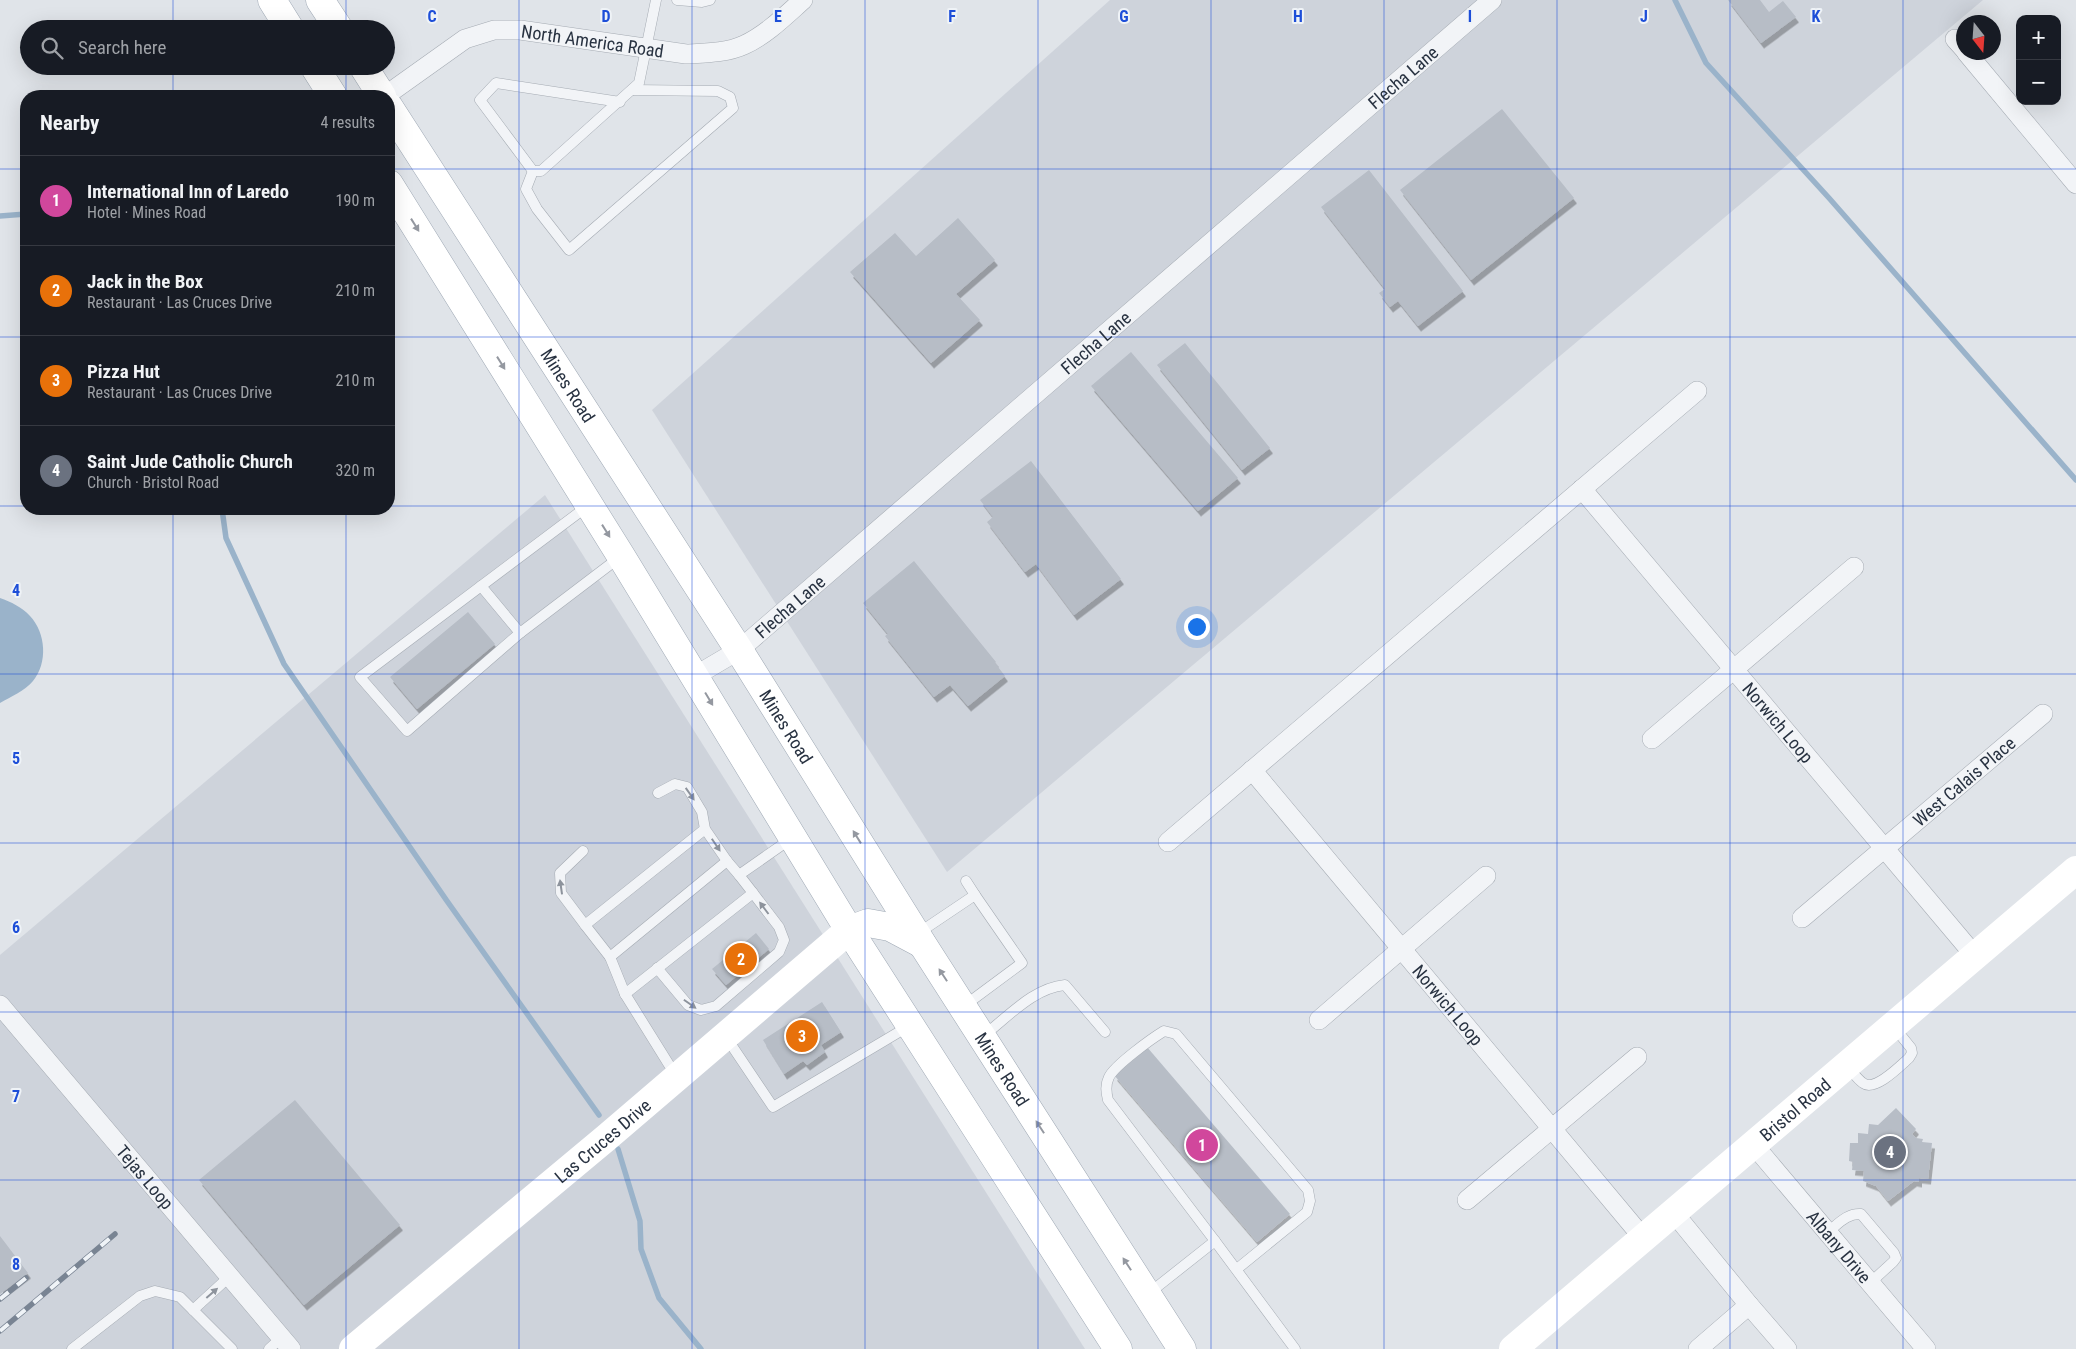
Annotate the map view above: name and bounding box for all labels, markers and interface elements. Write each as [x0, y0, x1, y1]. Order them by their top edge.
text: C [427, 7, 437, 26]
text: D [601, 7, 611, 26]
text: E [774, 7, 782, 26]
text: F [948, 7, 956, 26]
text: G [1119, 7, 1129, 26]
text: H [1293, 7, 1303, 26]
text: I [1468, 7, 1472, 26]
text: J [1640, 7, 1648, 26]
text: K [1812, 7, 1821, 26]
north arrow [1956, 15, 2001, 60]
map controls [2016, 15, 2061, 105]
button: + [2016, 15, 2061, 60]
search box [20, 20, 395, 75]
street label: North America Road [520, 20, 665, 61]
icon: search [38, 34, 66, 62]
text: Search here [78, 36, 166, 59]
street label: Flecha Lane [1364, 41, 1442, 113]
button: − [2016, 60, 2061, 105]
text: Nearby [40, 111, 99, 135]
text: 4 results [320, 113, 375, 132]
text: International Inn of Laredo [87, 180, 289, 203]
text: 1 [52, 191, 60, 210]
text: 190 m [336, 191, 375, 210]
text: Hotel · Mines Road [87, 203, 206, 222]
one-way arrow [410, 219, 420, 232]
text: Jack in the Box [87, 270, 203, 293]
text: 2 [52, 281, 60, 300]
text: 210 m [336, 281, 375, 300]
text: Restaurant · Las Cruces Drive [87, 293, 272, 312]
street label: Flecha Lane [1056, 306, 1135, 378]
street label: Mines Road [537, 344, 600, 426]
one-way arrow [497, 356, 506, 369]
text: Pizza Hut [87, 360, 160, 383]
text: 3 [52, 371, 60, 390]
text: 210 m [336, 371, 375, 390]
text: Restaurant · Las Cruces Drive [87, 383, 272, 402]
text: Saint Jude Catholic Church [87, 450, 293, 473]
text: 4 [52, 461, 60, 480]
text: 320 m [336, 461, 375, 480]
text: Church · Bristol Road [87, 473, 219, 492]
one-way arrow [601, 524, 610, 537]
street label: Flecha Lane [750, 570, 829, 642]
text: 4 [12, 581, 20, 600]
your location [1184, 614, 1210, 640]
street label: Norwich Loop [1739, 678, 1818, 767]
street label: Mines Road [756, 685, 818, 767]
one-way arrow [704, 693, 713, 706]
street label: West Calais Place [1908, 732, 2019, 830]
text: 5 [12, 749, 20, 768]
one-way arrow [685, 787, 695, 801]
one-way arrow [852, 831, 861, 844]
one-way arrow [711, 838, 721, 852]
one-way arrow [557, 879, 565, 895]
one-way arrow [759, 902, 770, 915]
text: 6 [12, 918, 20, 937]
pin: 2 [725, 940, 757, 978]
street label: Norwich Loop [1409, 960, 1488, 1049]
one-way arrow [938, 968, 948, 982]
one-way arrow [683, 999, 697, 1009]
pin: 3 [786, 1017, 818, 1055]
street label: Mines Road [971, 1028, 1034, 1110]
street label: Bristol Road [1755, 1073, 1834, 1145]
text: 7 [12, 1087, 20, 1106]
street label: Las Cruces Drive [550, 1094, 655, 1187]
one-way arrow [1035, 1120, 1045, 1133]
pin: 1 [1186, 1126, 1218, 1164]
pin: 4 [1874, 1133, 1906, 1171]
street label: Tejas Loop [112, 1140, 178, 1213]
street label: Albany Drive [1803, 1206, 1876, 1287]
text: 8 [12, 1255, 20, 1274]
one-way arrow [1123, 1257, 1132, 1270]
one-way arrow [205, 1287, 217, 1299]

